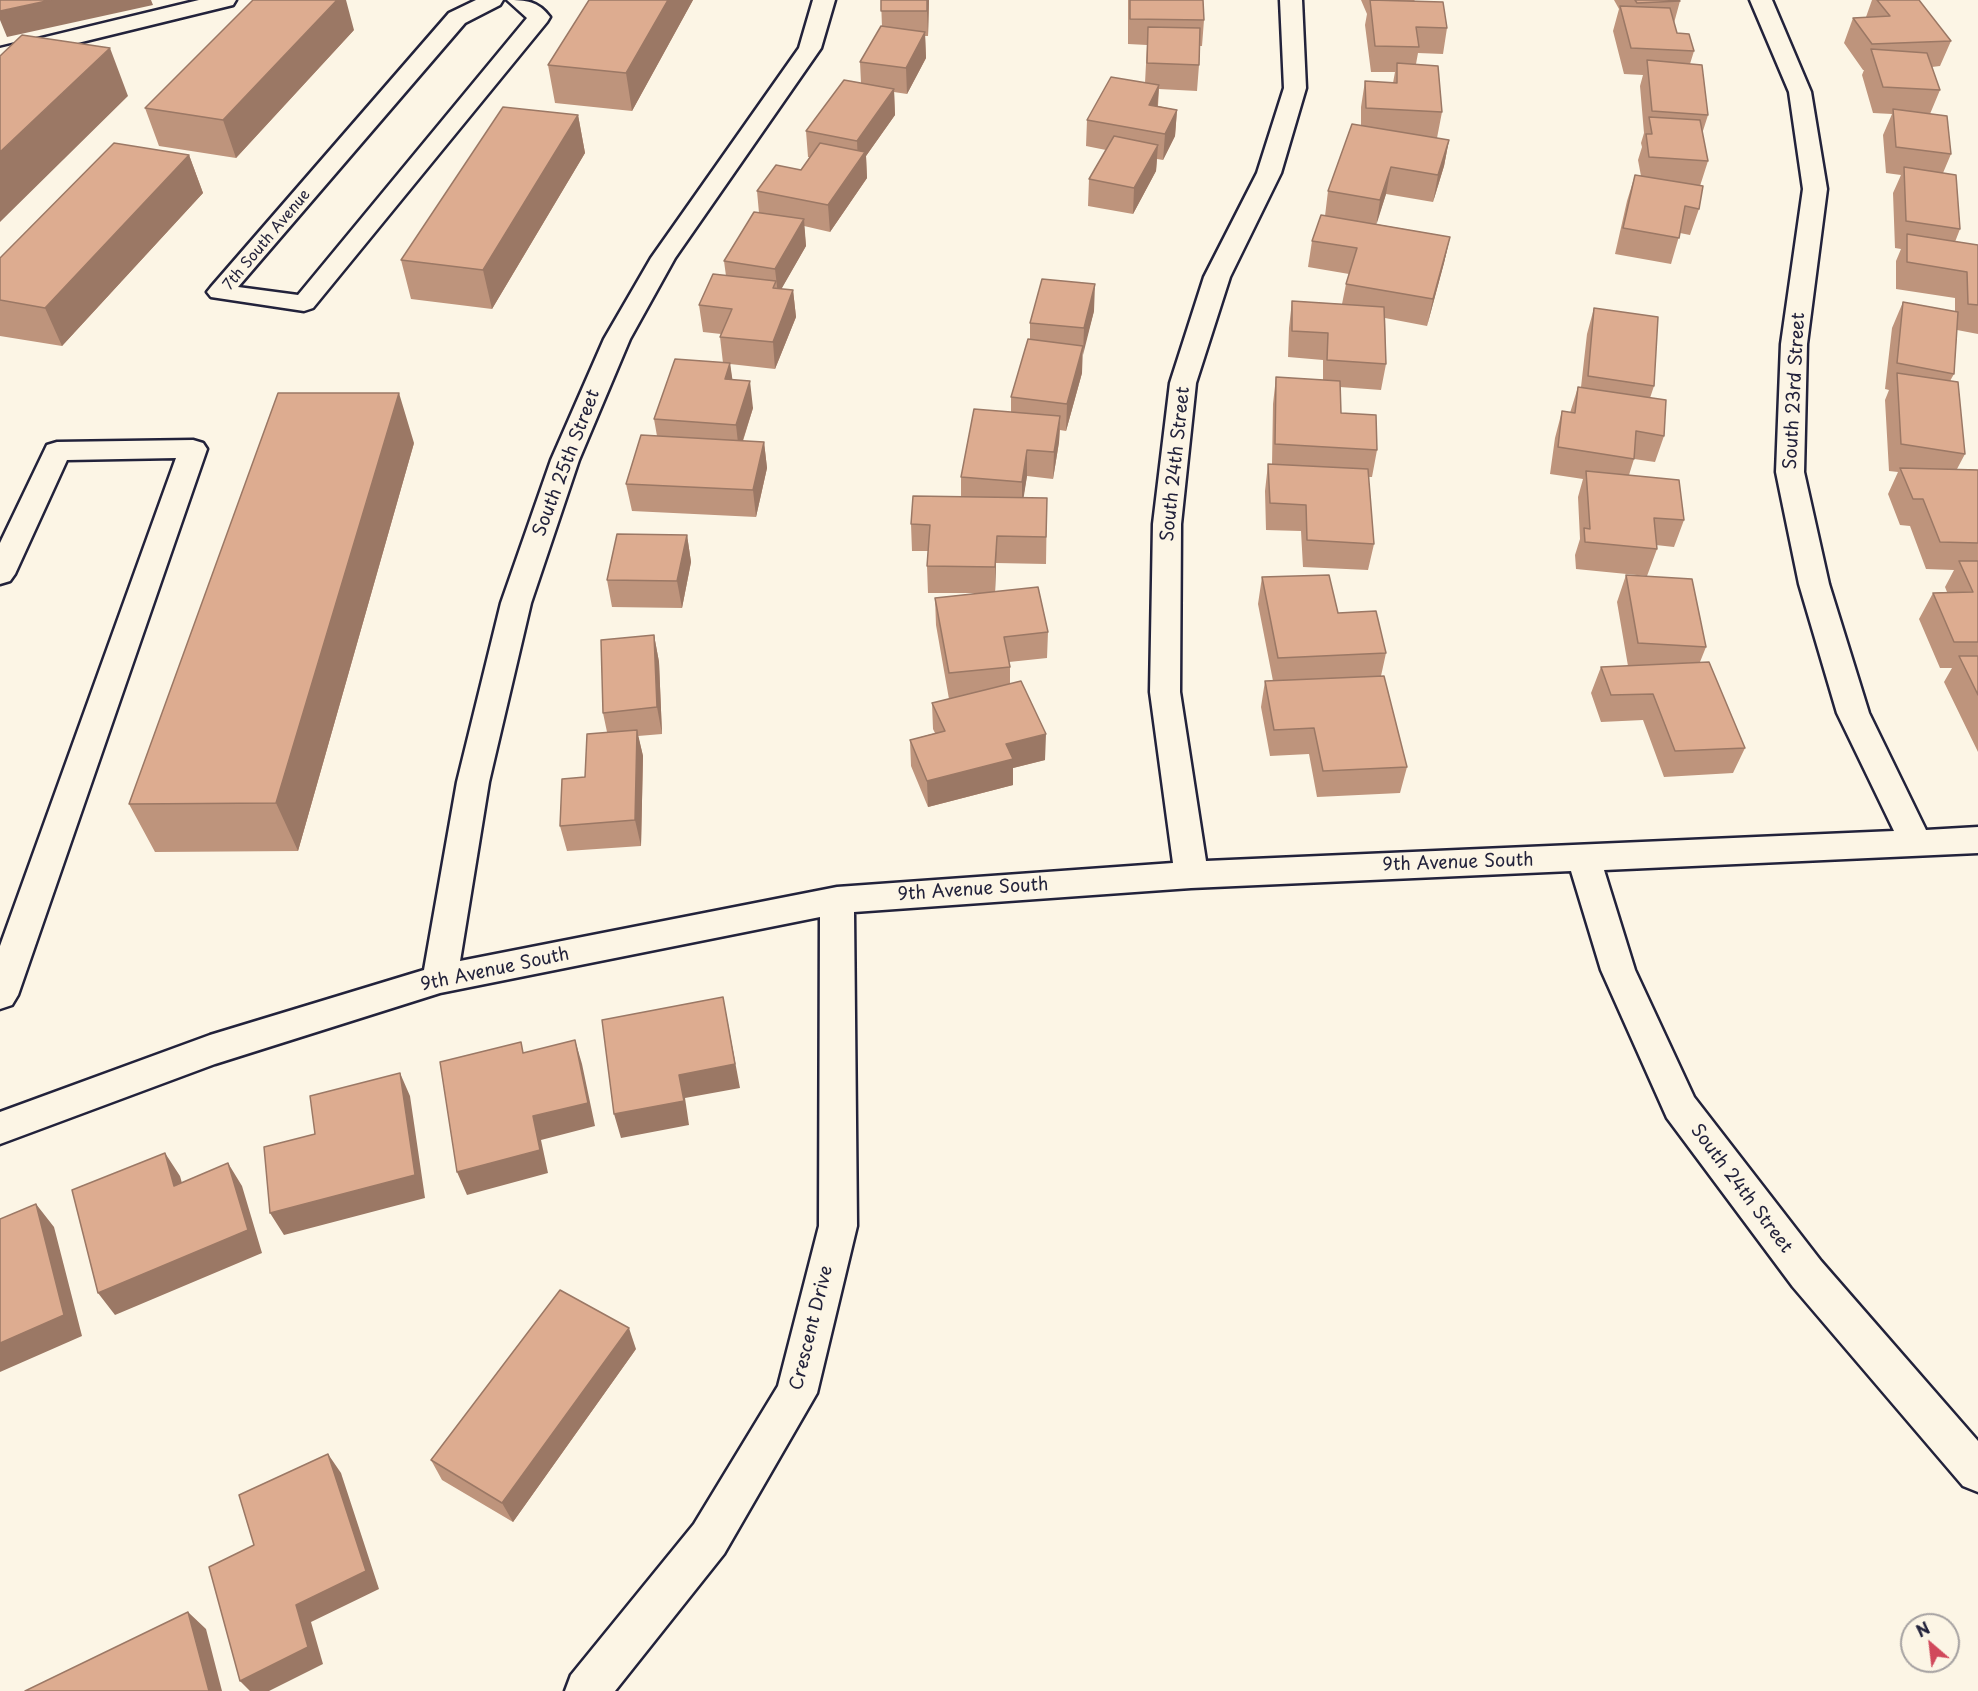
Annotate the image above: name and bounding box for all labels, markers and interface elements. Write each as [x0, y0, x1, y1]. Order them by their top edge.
street label: 7th South Avenue [220, 186, 314, 294]
street label: South 23rd Street [1780, 312, 1810, 470]
street label: South 24th Street [1157, 385, 1195, 543]
street label: South 25th Street [529, 387, 605, 539]
street label: 9th Avenue South [1382, 850, 1534, 876]
street label: 9th Avenue South [897, 874, 1049, 906]
street label: 9th Avenue South [419, 944, 571, 996]
street label: South 24th Street [1686, 1120, 1796, 1258]
street label: Crescent Drive [786, 1263, 838, 1393]
north arrow [1900, 1613, 1960, 1673]
text: N [1911, 1615, 1934, 1642]

